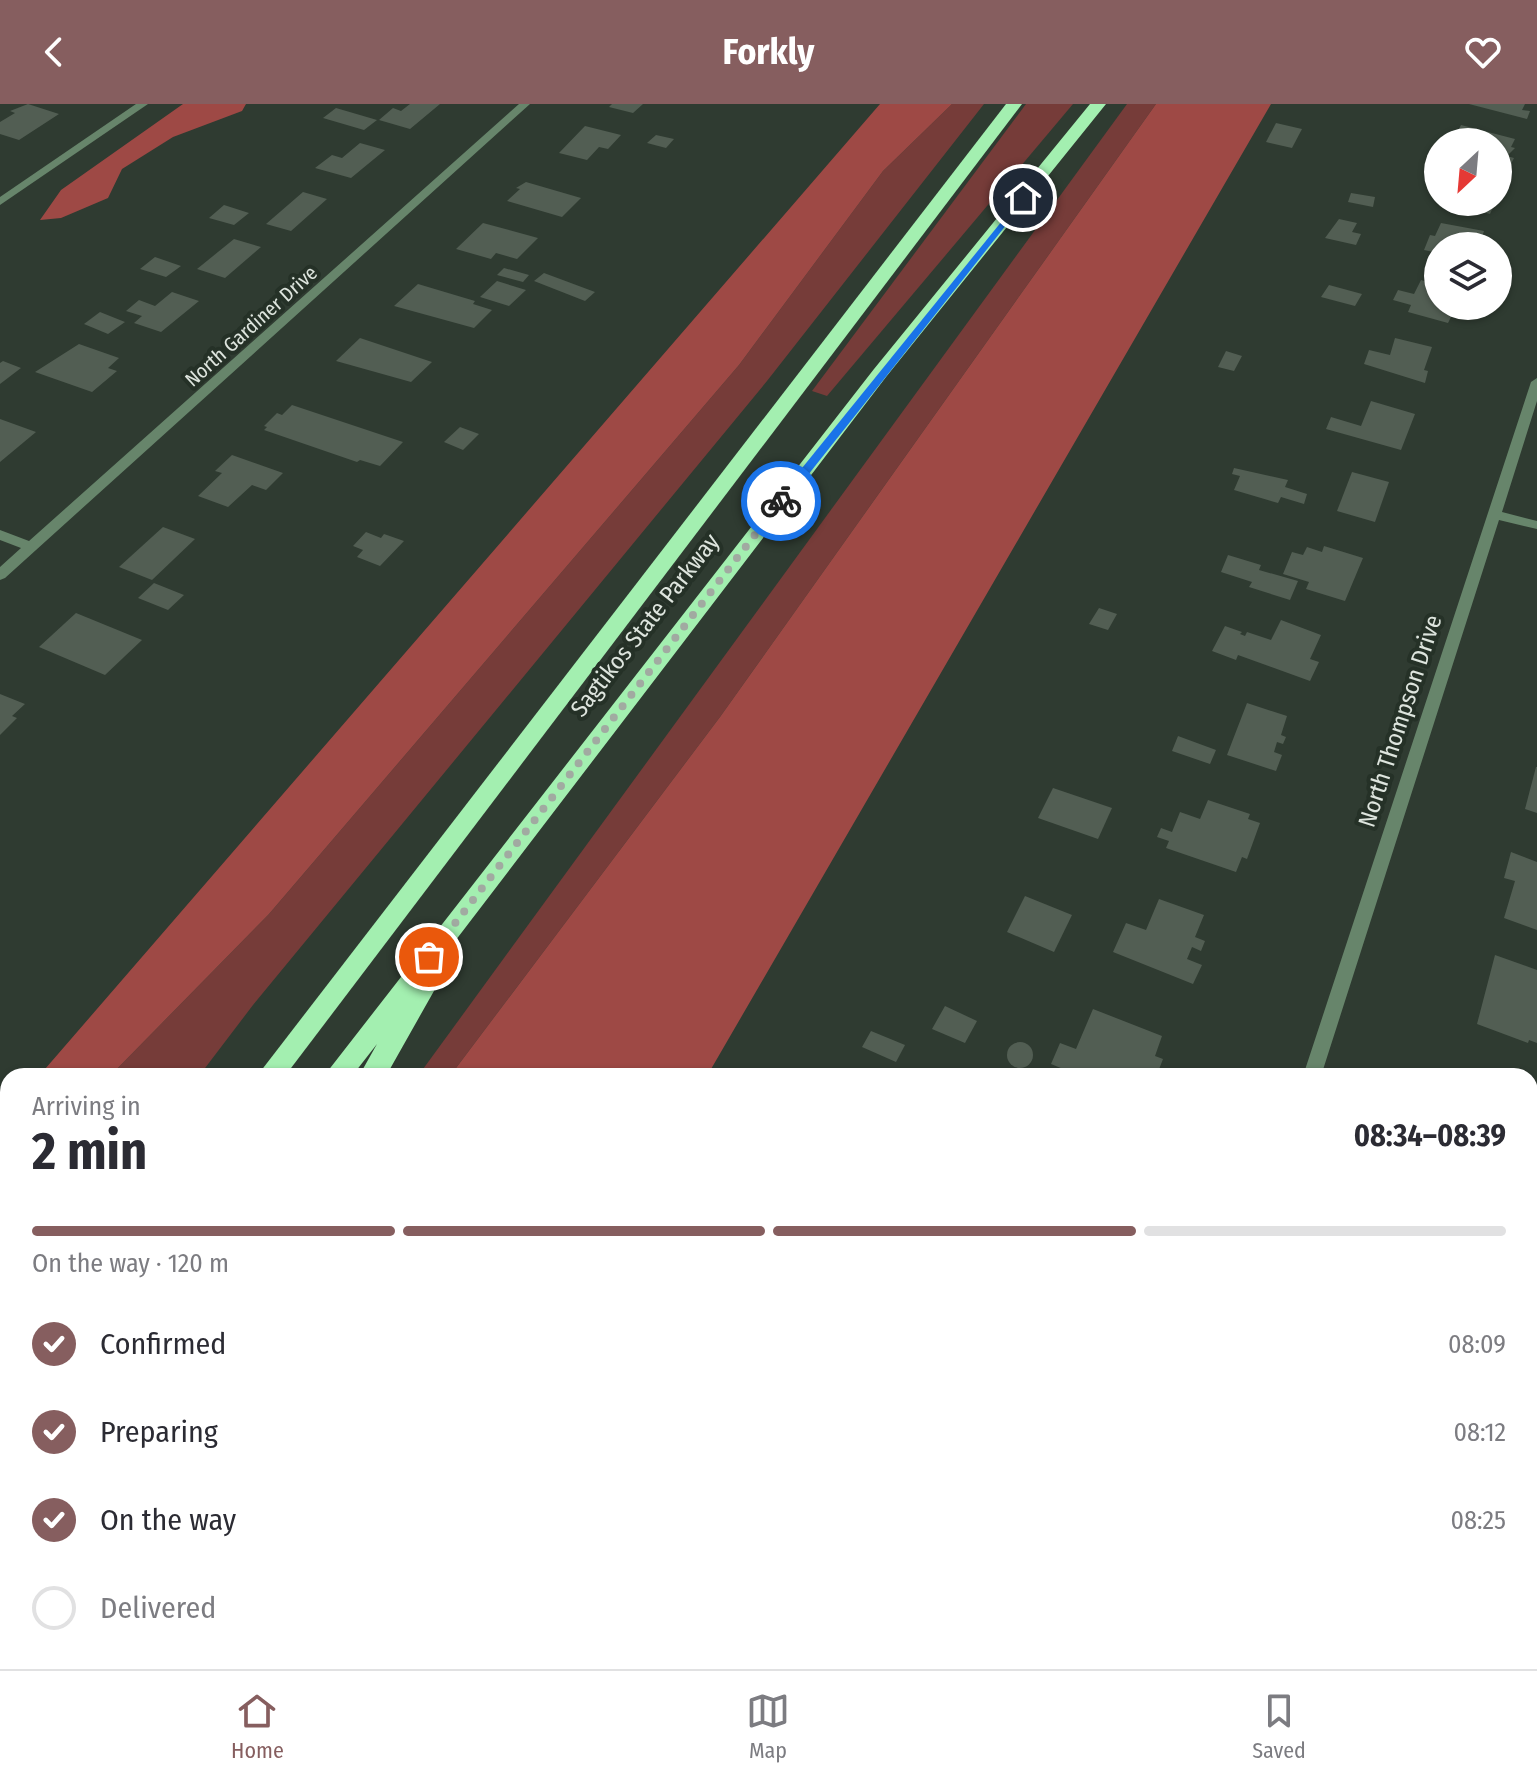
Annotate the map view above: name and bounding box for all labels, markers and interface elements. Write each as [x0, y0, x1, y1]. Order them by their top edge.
icon: back [32, 30, 76, 74]
text: Forkly [723, 30, 814, 74]
icon: heart [1461, 30, 1505, 74]
north arrow [1424, 128, 1512, 216]
map controls [1424, 128, 1512, 320]
pin [989, 164, 1057, 232]
icon: home [1001, 176, 1045, 220]
button: layers [1424, 232, 1512, 320]
street label: North Gardiner Drive [180, 260, 322, 392]
courier [741, 461, 821, 541]
icon: bike [759, 479, 803, 523]
street label: Sagtikos State Parkway [565, 528, 725, 722]
street label: North Thompson Drive [1352, 611, 1448, 831]
pin [395, 923, 463, 991]
icon: bag [407, 935, 451, 979]
text: Arriving in [32, 1091, 141, 1122]
text: 08:34–08:39 [1354, 1118, 1506, 1154]
text: 2 min [32, 1120, 147, 1183]
text: On the way · 120 m [32, 1248, 229, 1279]
icon: check [32, 1322, 76, 1366]
text: Confirmed [100, 1326, 226, 1362]
text: 08:09 [1448, 1329, 1506, 1360]
icon: check [32, 1410, 76, 1454]
text: Preparing [100, 1414, 218, 1450]
text: 08:12 [1453, 1417, 1506, 1448]
icon: check [32, 1498, 76, 1542]
text: On the way [100, 1502, 236, 1538]
text: 08:25 [1451, 1505, 1506, 1536]
text: Delivered [100, 1590, 216, 1626]
tab: Home [231, 1689, 284, 1764]
tab: Map [746, 1689, 790, 1764]
tab: Saved [1252, 1689, 1306, 1764]

